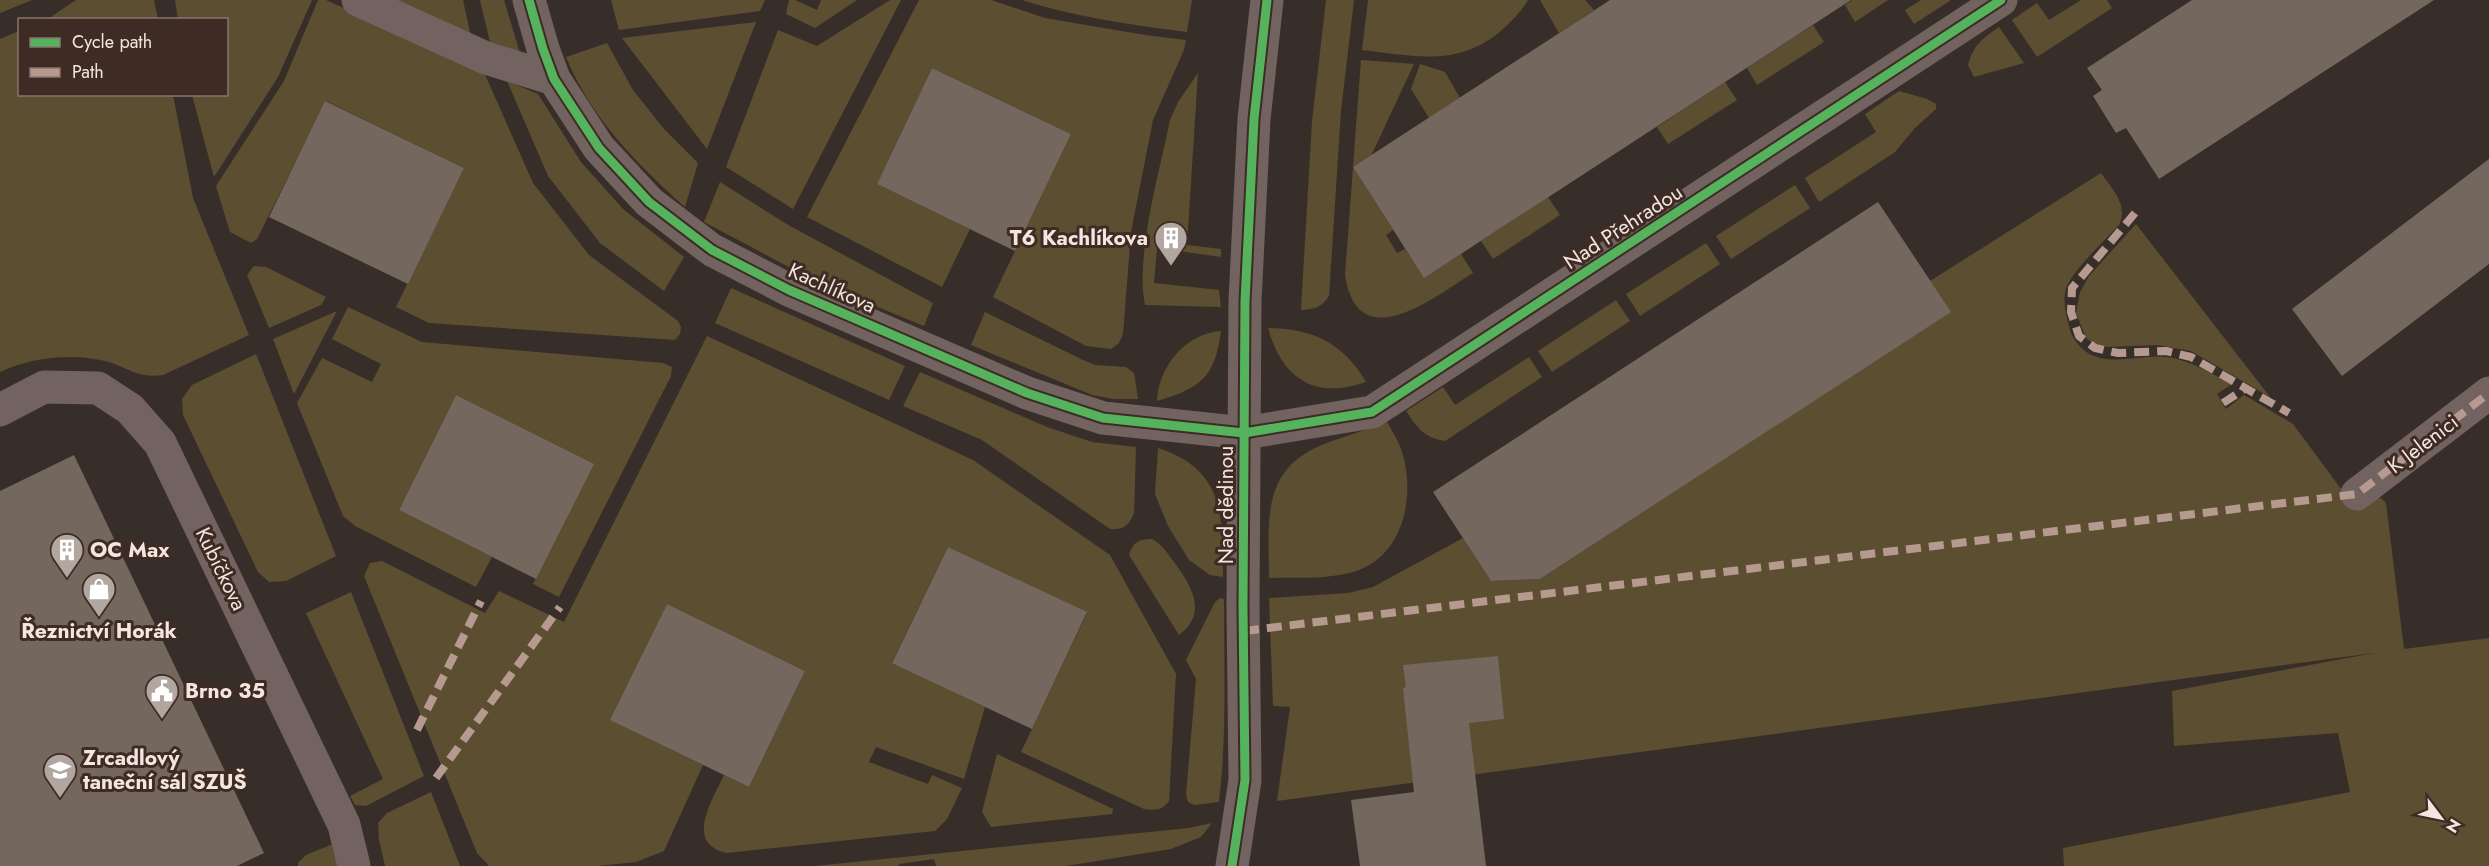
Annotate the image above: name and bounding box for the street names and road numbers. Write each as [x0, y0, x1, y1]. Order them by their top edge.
street label: Nad Přehradou [1558, 177, 1688, 277]
street label: Kachlíkova [784, 255, 880, 321]
street label: K Jelenici [2381, 407, 2465, 481]
street label: Nad dědinou [1211, 446, 1241, 564]
street label: Kubíčkova [188, 522, 254, 616]

